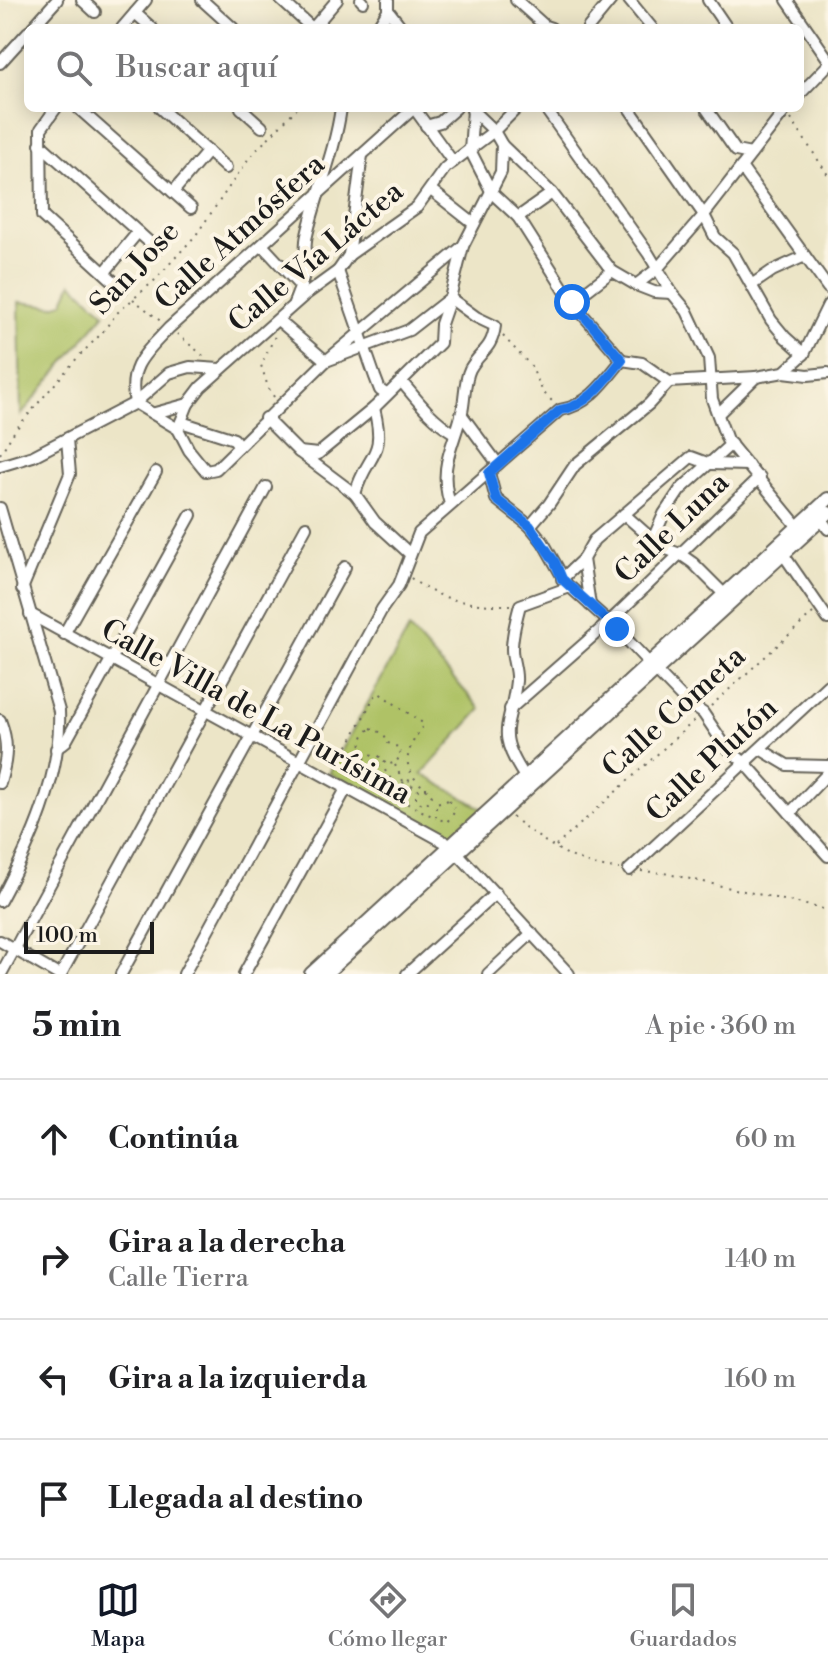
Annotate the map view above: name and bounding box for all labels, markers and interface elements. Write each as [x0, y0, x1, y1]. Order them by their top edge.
search box [24, 24, 804, 112]
icon: search [52, 46, 96, 90]
text: Buscar aquí [116, 49, 278, 87]
street label: Calle Atmósfera [147, 145, 334, 318]
street label: Calle Vía Láctea [221, 172, 412, 341]
street label: San Jose [82, 213, 188, 323]
route start [554, 284, 590, 320]
street label: Calle Luna [607, 463, 738, 592]
street label: Calle Villa de La Purísima [94, 611, 419, 814]
route end [599, 611, 635, 647]
street label: Calle Cometa [594, 637, 754, 786]
street label: Calle Plutón [638, 689, 786, 831]
scale bar [24, 918, 154, 954]
text: 100 m [36, 922, 98, 949]
text: 5 min [32, 1005, 121, 1047]
text: A pie · 360 m [646, 1010, 796, 1042]
icon: ahead [32, 1117, 76, 1161]
text: Continúa [108, 1120, 239, 1158]
text: 60 m [735, 1123, 796, 1155]
text: Gira a la derecha [108, 1224, 345, 1262]
icon: right [32, 1237, 76, 1281]
text: 140 m [725, 1243, 796, 1275]
text: Calle Tierra [108, 1262, 249, 1294]
icon: left [32, 1357, 76, 1401]
text: Gira a la izquierda [108, 1360, 367, 1398]
text: 160 m [725, 1363, 796, 1395]
icon: arrive [32, 1477, 76, 1521]
text: Llegada al destino [108, 1480, 363, 1518]
tab: Mapa [91, 1578, 146, 1653]
tab: Cómo llegar [328, 1578, 447, 1653]
tab: Guardados [630, 1578, 737, 1653]

